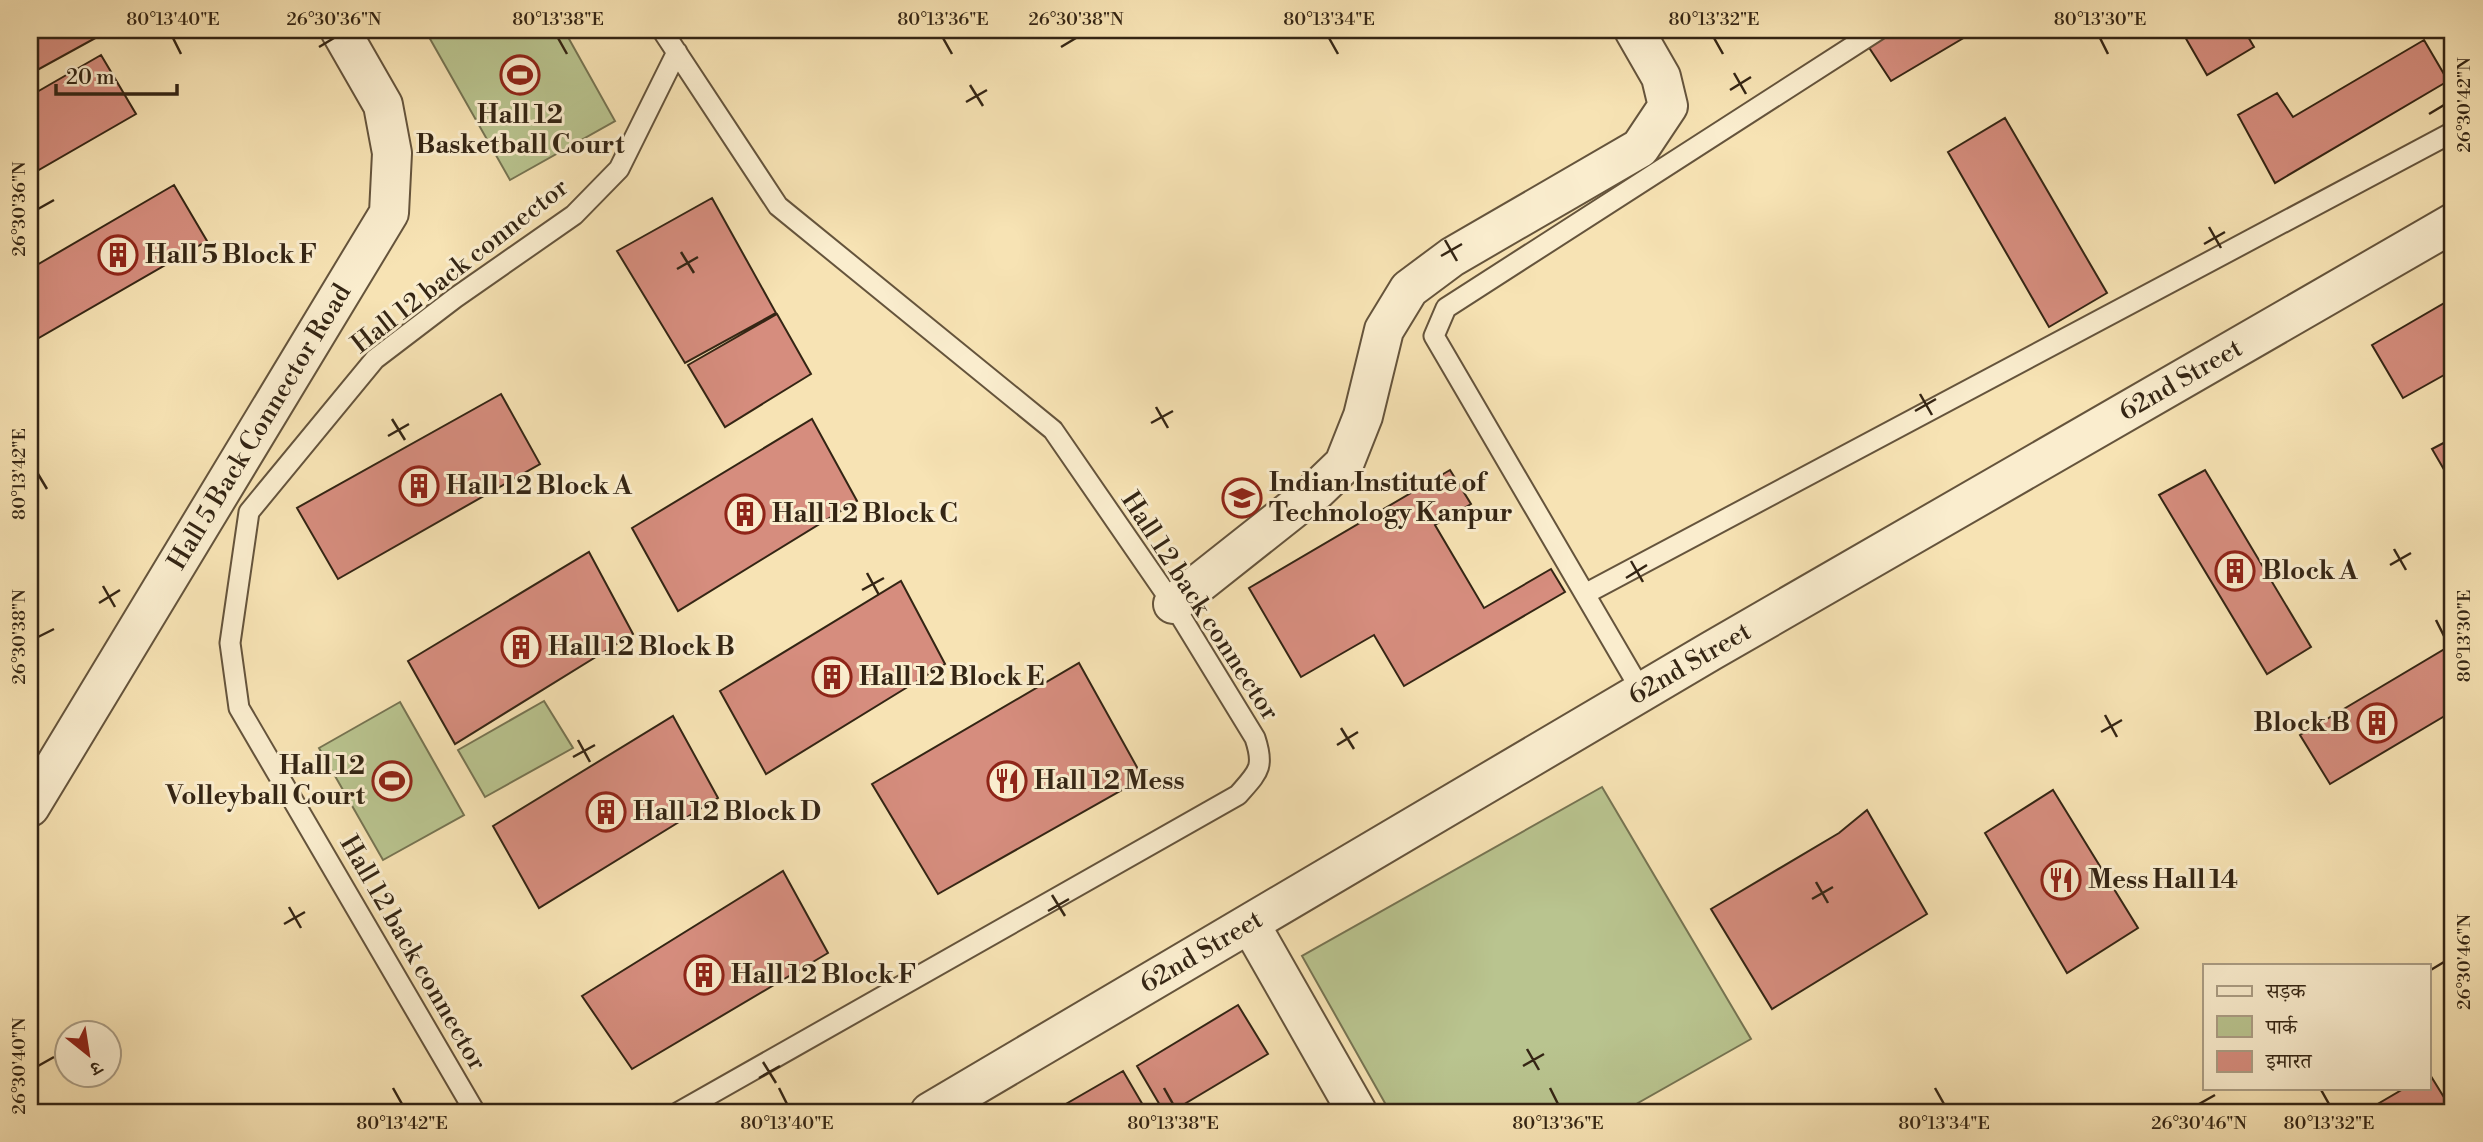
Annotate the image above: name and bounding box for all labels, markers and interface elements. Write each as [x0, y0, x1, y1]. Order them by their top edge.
text: 80°13'40"E [126, 8, 220, 31]
text: 26°30'36"N [287, 8, 382, 31]
text: 80°13'38"E [512, 8, 604, 31]
text: 80°13'36"E [897, 8, 989, 31]
text: 26°30'38"N [1028, 8, 1124, 31]
text: 80°13'34"E [1283, 8, 1375, 31]
text: 80°13'32"E [1669, 8, 1759, 31]
text: 80°13'30"E [2054, 8, 2146, 31]
scale bar [56, 52, 177, 96]
sports icon: Hall 12 Basketball Court [499, 54, 541, 96]
text: 26°30'42"N [2453, 57, 2476, 153]
text: 20 m [66, 65, 115, 91]
place label: Hall 12 Basketball Court [416, 99, 625, 161]
text: 26°30'36"N [8, 161, 31, 256]
street label: Hall 12 back connector [345, 171, 575, 361]
building icon: Hall 5 Block F [97, 234, 139, 276]
place label: Hall 5 Block F [145, 239, 317, 271]
street label: Hall 5 Back Connector Road [161, 278, 358, 576]
street label: 62nd Street [2113, 332, 2248, 428]
text: 80°13'42"E [8, 428, 31, 520]
building icon: Hall 12 Block A [398, 465, 440, 507]
place label: Indian Institute of Technology Kanpur [1269, 467, 1513, 529]
place label: Hall 12 Block A [446, 470, 632, 502]
school or university icon: Indian Institute of Technology Kanpur [1221, 477, 1263, 519]
street label: Hall 12 back connector [1114, 486, 1286, 726]
building icon: Hall 12 Block C [724, 493, 766, 535]
place label: Hall 12 Block C [772, 498, 958, 530]
building icon: Block A [2214, 550, 2256, 592]
place label: Block A [2262, 555, 2358, 587]
text: 26°30'38"N [8, 589, 31, 685]
text: 80°13'30"E [2453, 590, 2476, 682]
street label: 62nd Street [1622, 615, 1757, 712]
building icon: Hall 12 Block B [500, 626, 542, 668]
place label: Hall 12 Block B [548, 631, 735, 663]
building icon: Hall 12 Block E [811, 656, 853, 698]
place label: Hall 12 Block E [859, 661, 1044, 693]
building icon: Block B [2356, 702, 2398, 744]
place label: Block B [2254, 707, 2350, 739]
place label: Hall 12 Volleyball Court [165, 750, 366, 812]
sports icon: Hall 12 Volleyball Court [371, 760, 413, 802]
restaurant icon: Hall 12 Mess [986, 760, 1028, 802]
place label: Hall 12 Mess [1034, 765, 1185, 797]
building icon: Hall 12 Block D [585, 791, 627, 833]
place label: Hall 12 Block D [633, 796, 821, 828]
street label: Hall 12 back connector [333, 830, 493, 1076]
restaurant icon: Mess Hall 14 [2040, 859, 2082, 901]
place label: Mess Hall 14 [2088, 864, 2238, 896]
street label: 62nd Street [1134, 903, 1268, 1000]
text: 26°30'46"N [2453, 914, 2476, 1010]
building icon: Hall 12 Block F [683, 954, 725, 996]
place label: Hall 12 Block F [731, 959, 916, 991]
legend [2203, 964, 2430, 1090]
text: सड़क [2265, 979, 2306, 1005]
text: पार्क [2265, 1015, 2298, 1041]
text: 26°30'40"N [8, 1017, 31, 1114]
north arrow [52, 1020, 122, 1090]
text: इमारत [2265, 1049, 2313, 1075]
text: उ [85, 1054, 108, 1081]
text: 80°13'42"E [356, 1112, 448, 1135]
text: 80°13'40"E [740, 1112, 834, 1135]
text: 80°13'38"E [1127, 1112, 1219, 1135]
text: 80°13'36"E [1512, 1112, 1604, 1135]
text: 80°13'34"E [1898, 1112, 1990, 1135]
text: 26°30'46"N [2151, 1112, 2247, 1135]
text: 80°13'32"E [2284, 1112, 2374, 1135]

